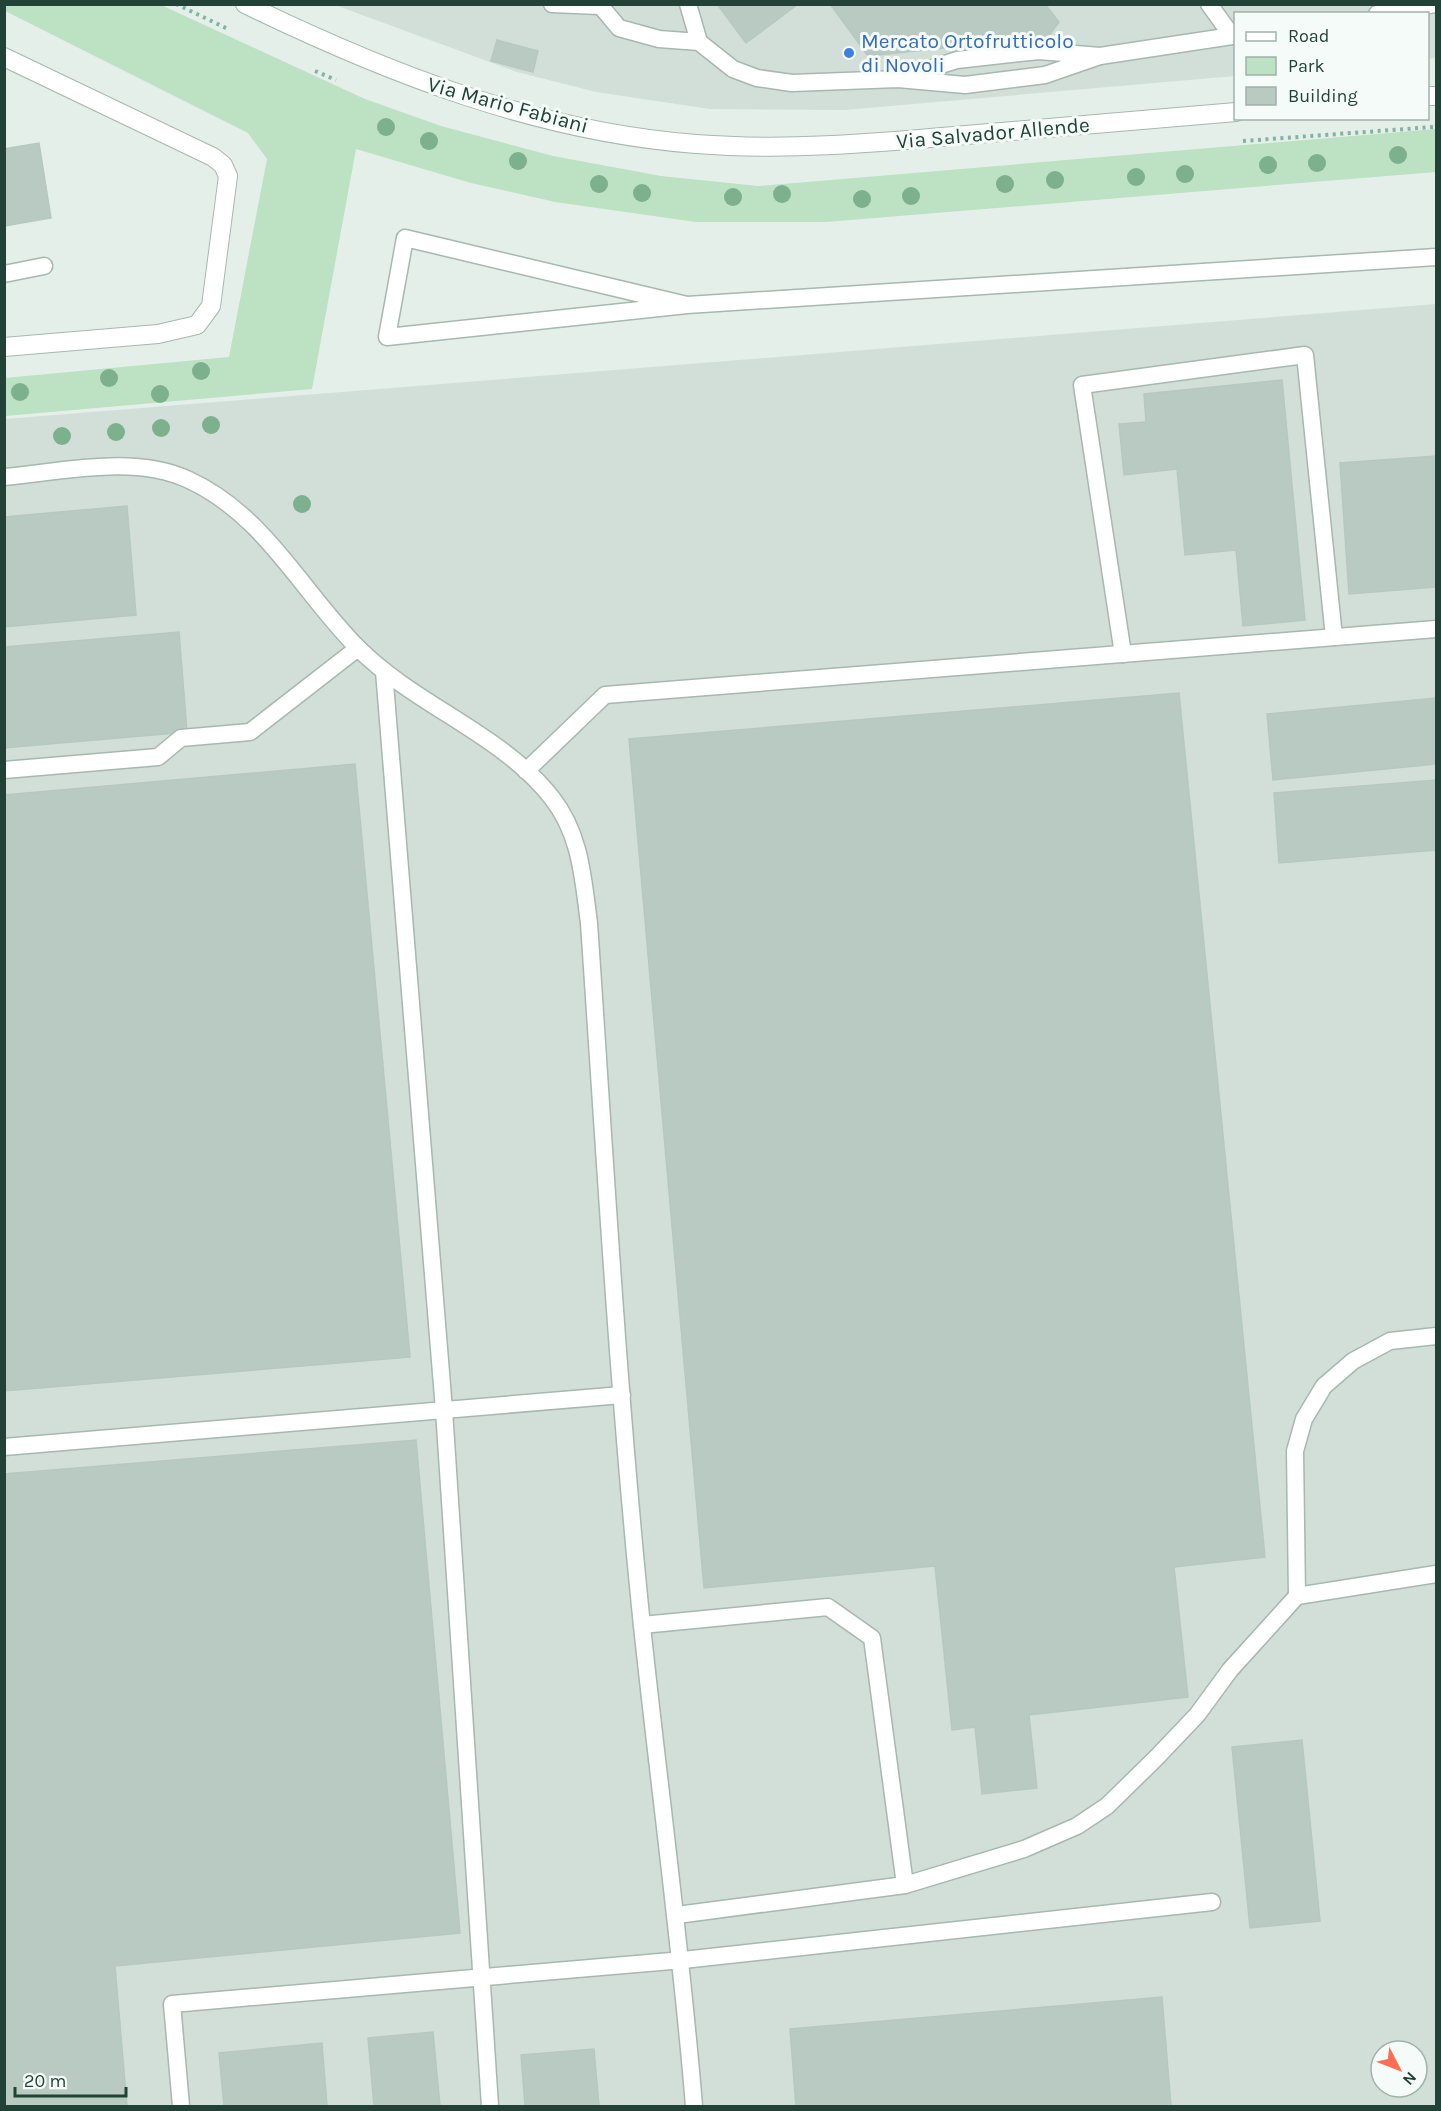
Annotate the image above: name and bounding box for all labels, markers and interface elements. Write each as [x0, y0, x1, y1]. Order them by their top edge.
legend [1234, 12, 1429, 120]
text: Road [1288, 25, 1329, 47]
place label: Mercato Ortofrutticolo di Novoli [861, 29, 1074, 77]
marker: Mercato Ortofrutticolo di Novoli [842, 46, 856, 60]
text: Park [1288, 55, 1325, 77]
street label: Via Mario Fabiani [425, 72, 591, 138]
text: Building [1288, 85, 1358, 107]
street label: Via Salvador Allende [895, 113, 1091, 153]
north arrow [1369, 2039, 1429, 2099]
scale bar [15, 2060, 126, 2098]
text: N [1399, 2068, 1421, 2089]
text: 20 m [24, 2070, 66, 2092]

